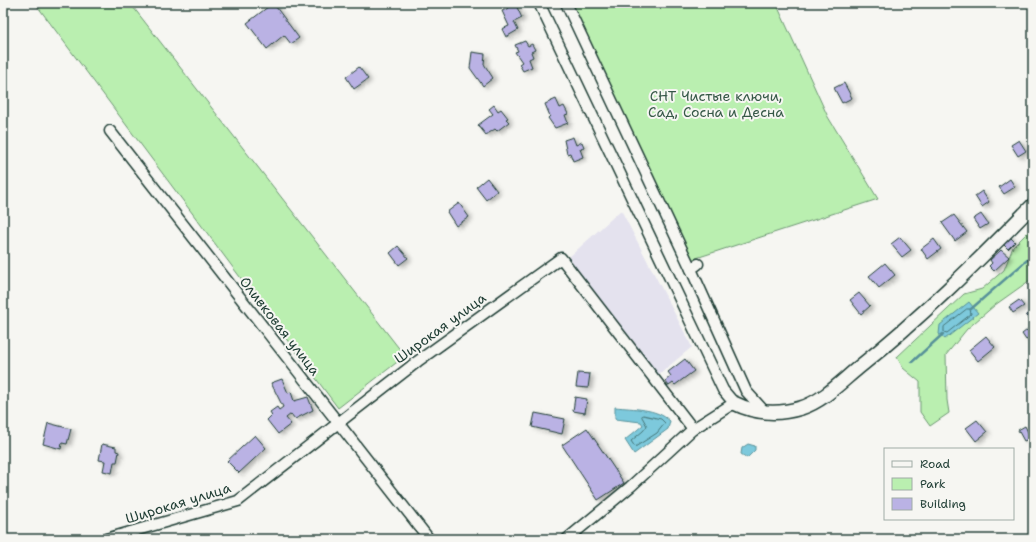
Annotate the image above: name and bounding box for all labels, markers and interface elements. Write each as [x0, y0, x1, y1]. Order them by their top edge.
park label: СНТ Чистые ключи, Сад, Сосна и Десна [648, 87, 784, 121]
street label: Оливковая улица [236, 273, 324, 379]
street label: Широкая улица [391, 288, 490, 367]
legend [884, 448, 1014, 520]
text: Road [920, 456, 951, 472]
text: Park [920, 476, 946, 492]
street label: Широкая улица [123, 478, 233, 528]
text: Building [920, 496, 966, 512]

